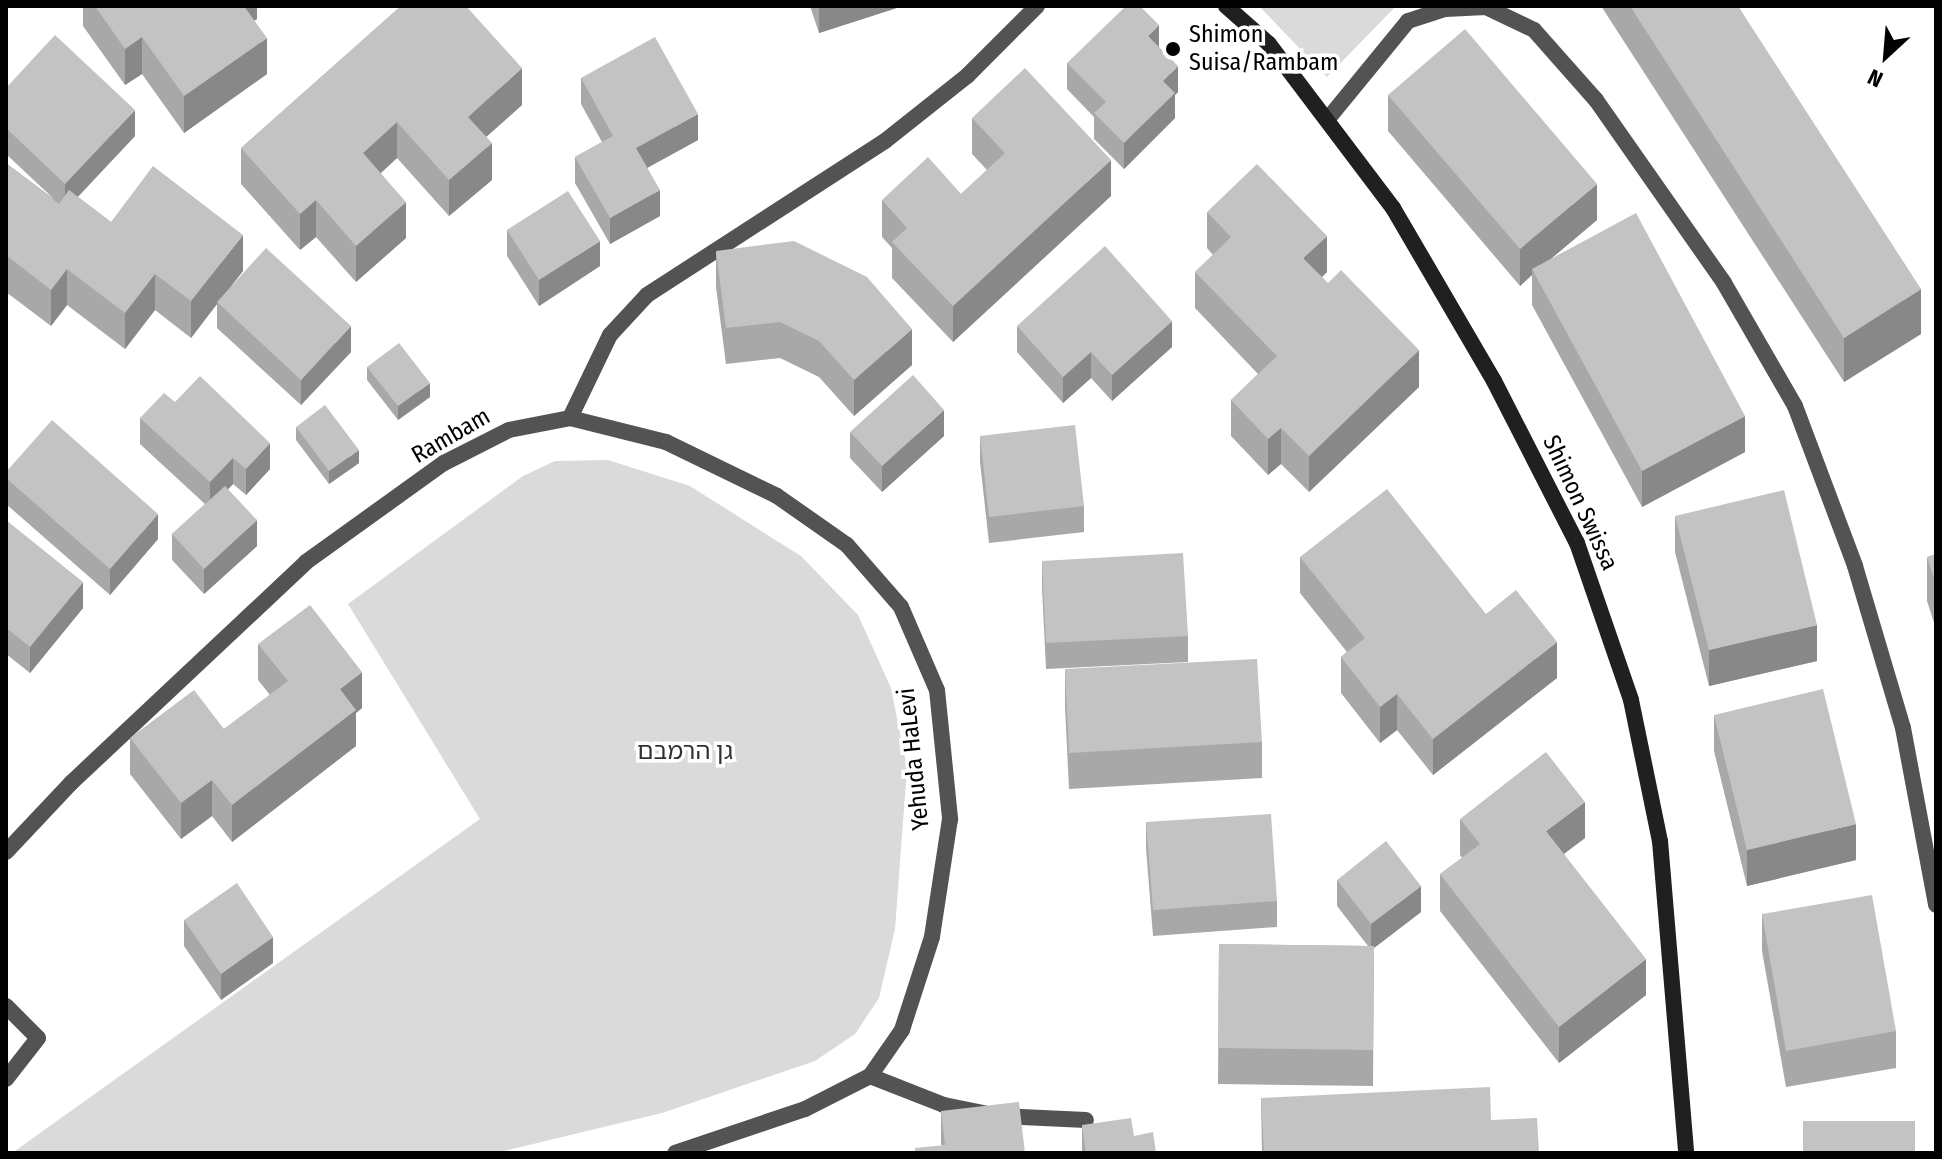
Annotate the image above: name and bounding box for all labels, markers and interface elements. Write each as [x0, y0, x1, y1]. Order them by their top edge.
north arrow [1846, 16, 1926, 96]
place label: Shimon Suisa/Rambam [1189, 21, 1338, 77]
marker: Shimon Suisa/Rambam [1164, 40, 1182, 58]
text: N [1863, 63, 1887, 93]
street label: Rambam [407, 402, 495, 470]
street label: Shimon Swissa [1536, 431, 1624, 575]
street label: Yehuda HaLevi [892, 687, 936, 831]
park label: גן הרמבם [637, 738, 733, 766]

